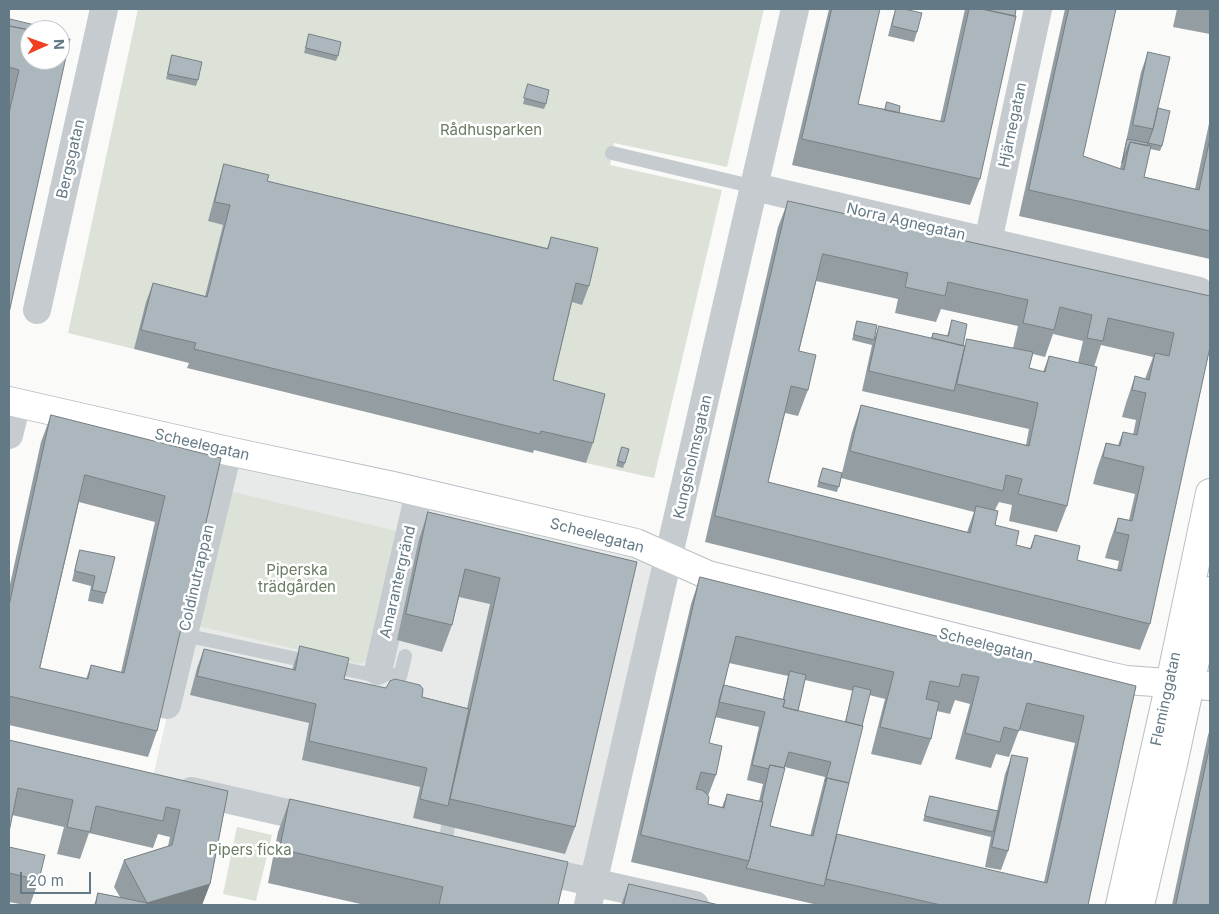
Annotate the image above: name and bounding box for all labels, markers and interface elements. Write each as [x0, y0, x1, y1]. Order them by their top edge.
north arrow [20, 20, 70, 70]
text: N [51, 39, 68, 50]
street label: Hjärnegatan [995, 81, 1031, 169]
street label: Bergsgatan [53, 118, 89, 200]
park label: Rådhusparken [440, 121, 542, 139]
street label: Norra Agnegatan [845, 200, 967, 244]
street label: Kungsholmsgatan [670, 393, 716, 521]
street label: Scheelegatan [153, 425, 251, 465]
street label: Scheelegatan [548, 515, 646, 557]
street label: Coldinutrappan [176, 523, 218, 633]
street label: Amarantergränd [376, 524, 420, 640]
park label: Piperska trädgården [258, 561, 336, 596]
street label: Scheelegatan [937, 625, 1035, 665]
street label: Fleminggatan [1147, 650, 1185, 748]
park label: Pipers ficka [208, 841, 292, 859]
scale bar [22, 862, 94, 894]
text: 20 m [28, 871, 64, 890]

